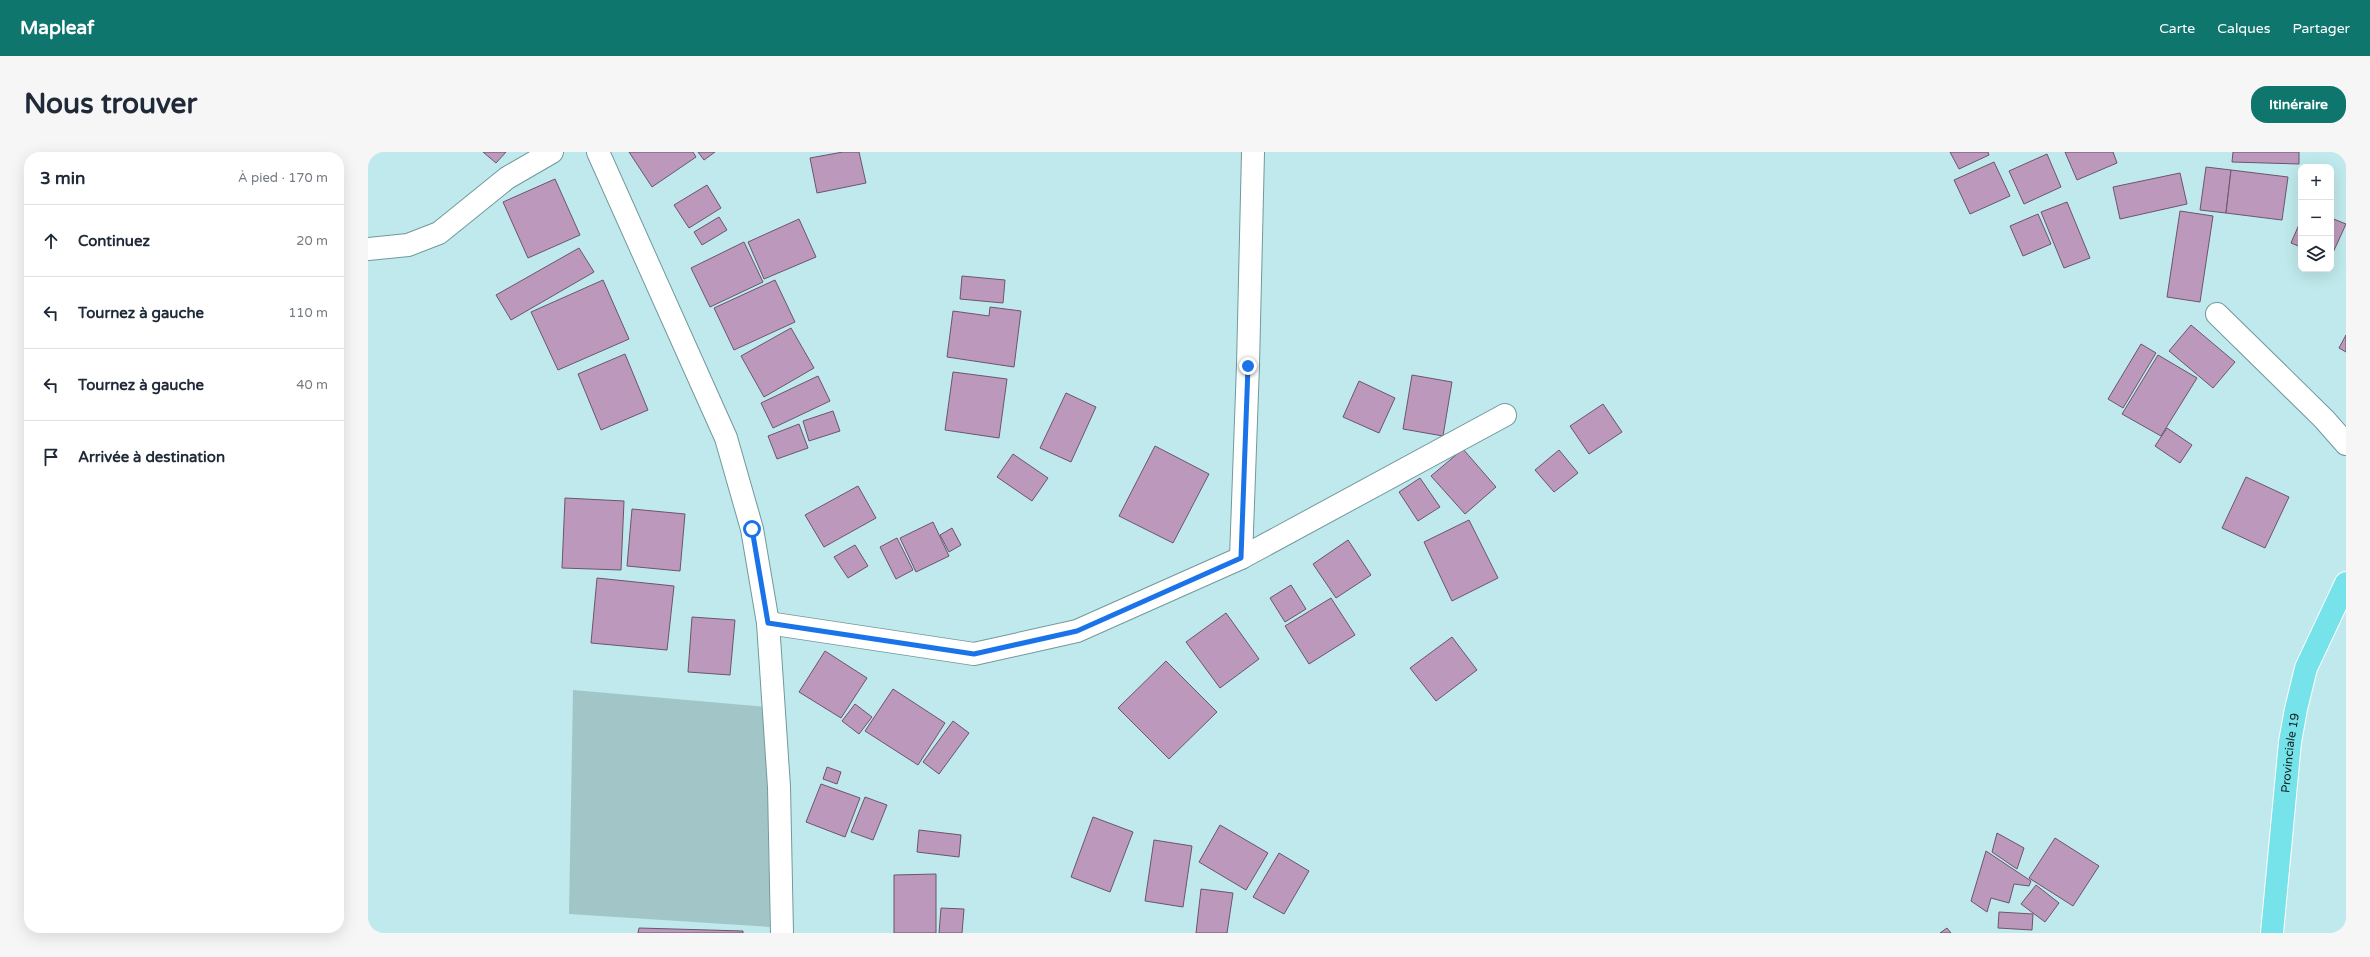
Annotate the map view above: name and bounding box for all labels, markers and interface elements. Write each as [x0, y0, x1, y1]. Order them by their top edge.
text: Mapleaf [20, 17, 94, 39]
text: Carte [2159, 20, 2195, 37]
text: Calques [2217, 20, 2270, 37]
text: Partager [2292, 20, 2350, 37]
button: Itinéraire [2251, 86, 2346, 123]
text: Nous trouver [24, 87, 197, 121]
map controls [2298, 164, 2334, 272]
button: + [2298, 164, 2334, 200]
text: 3 min [40, 168, 85, 189]
text: À pied · 170 m [238, 170, 328, 186]
button: − [2298, 200, 2334, 236]
icon: ahead [40, 230, 62, 252]
text: Continuez [78, 232, 150, 250]
text: 20 m [296, 233, 328, 249]
button: layers [2298, 236, 2334, 272]
icon: left [40, 302, 62, 324]
text: Tournez à gauche [78, 304, 204, 322]
text: 110 m [288, 305, 328, 321]
route end [1239, 357, 1257, 375]
icon: left [40, 374, 62, 396]
text: Tournez à gauche [78, 376, 204, 394]
text: 40 m [296, 377, 328, 393]
icon: arrive [40, 446, 62, 468]
text: Arrivée à destination [78, 448, 225, 466]
route start [743, 520, 761, 538]
street label: Provinciale 19 [2278, 712, 2302, 794]

